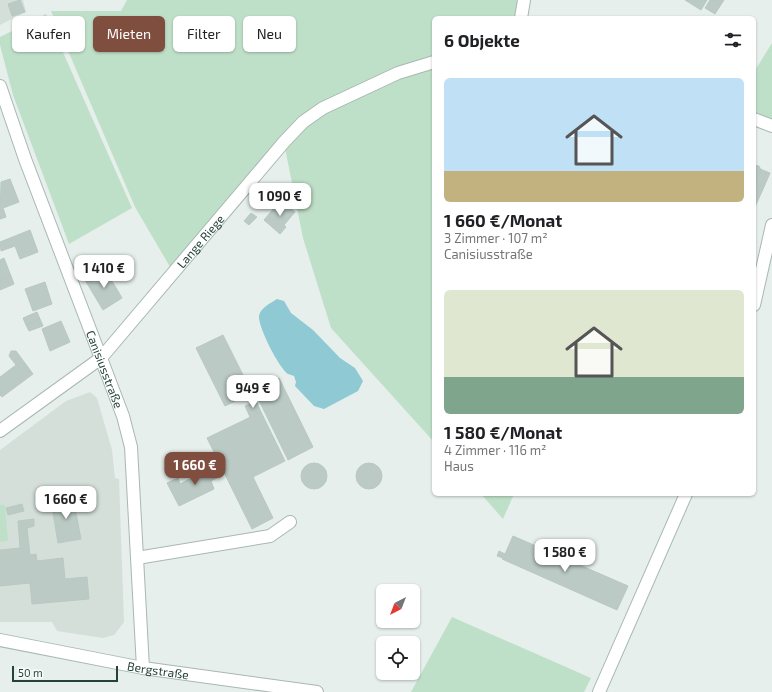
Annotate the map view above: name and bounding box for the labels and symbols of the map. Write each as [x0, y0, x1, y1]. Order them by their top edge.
pin: 1 090 € [243, 183, 317, 217]
street label: Lange Riege [174, 211, 227, 270]
pin: 1 410 € [67, 255, 141, 289]
street label: Canisiusstraße [84, 328, 126, 410]
pin: 949 € [225, 375, 281, 409]
pin: 1 660 € [158, 452, 232, 486]
pin: 1 660 € [29, 486, 103, 520]
pin: 1 580 € [528, 539, 602, 573]
north arrow [376, 584, 420, 628]
street label: Bergstraße [126, 658, 190, 681]
scale bar [12, 664, 118, 683]

